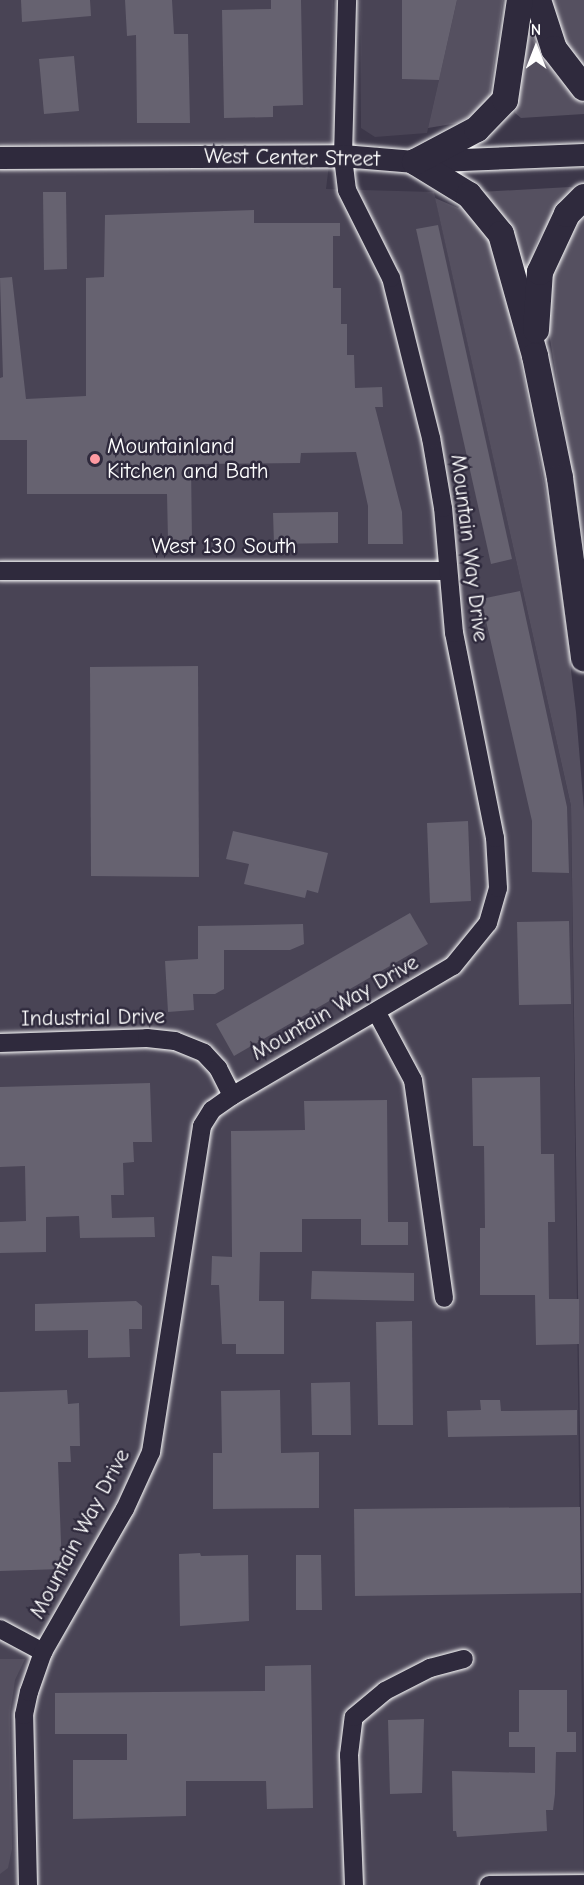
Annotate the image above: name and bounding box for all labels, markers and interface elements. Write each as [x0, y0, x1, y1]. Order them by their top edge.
north arrow [506, 18, 566, 78]
text: N [531, 21, 541, 39]
street label: West Center Street [204, 143, 380, 173]
place label: Mountainland Kitchen and Bath [107, 433, 269, 484]
marker: Mountainland Kitchen and Bath [88, 452, 102, 466]
street label: Mountain Way Drive [444, 453, 494, 643]
street label: West 130 South [151, 534, 297, 560]
street label: Mountain Way Drive [247, 949, 423, 1067]
street label: Industrial Drive [21, 1004, 165, 1032]
street label: Mountain Way Drive [24, 1445, 136, 1623]

